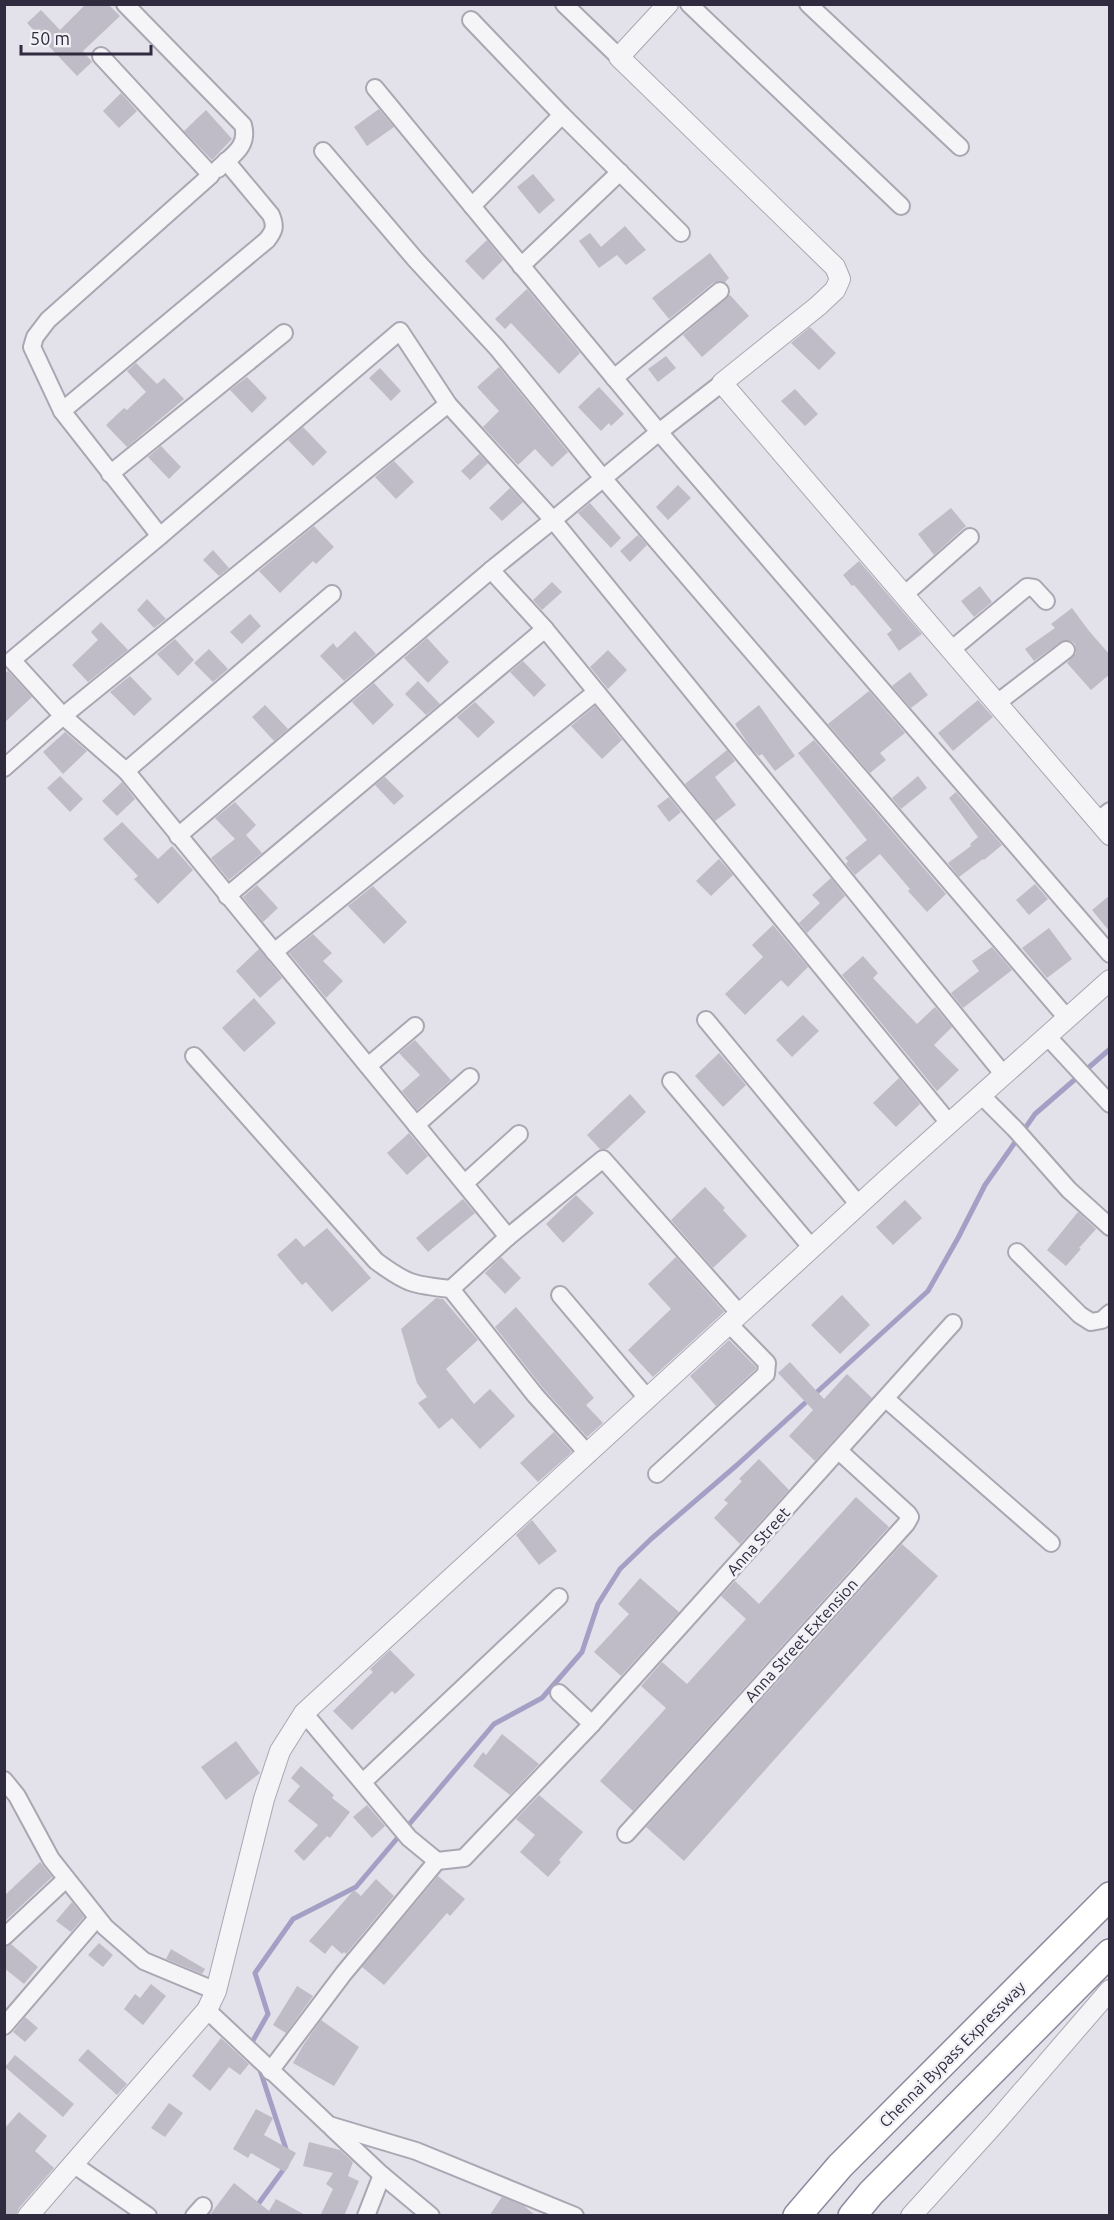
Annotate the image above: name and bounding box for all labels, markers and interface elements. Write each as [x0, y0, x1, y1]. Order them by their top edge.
scale bar [21, 18, 152, 56]
text: 50 m [30, 28, 70, 48]
street label: Anna Street [723, 1503, 794, 1579]
street label: Anna Street Extension [741, 1575, 861, 1705]
street label: Chennai Bypass Expressway [875, 1977, 1029, 2131]

